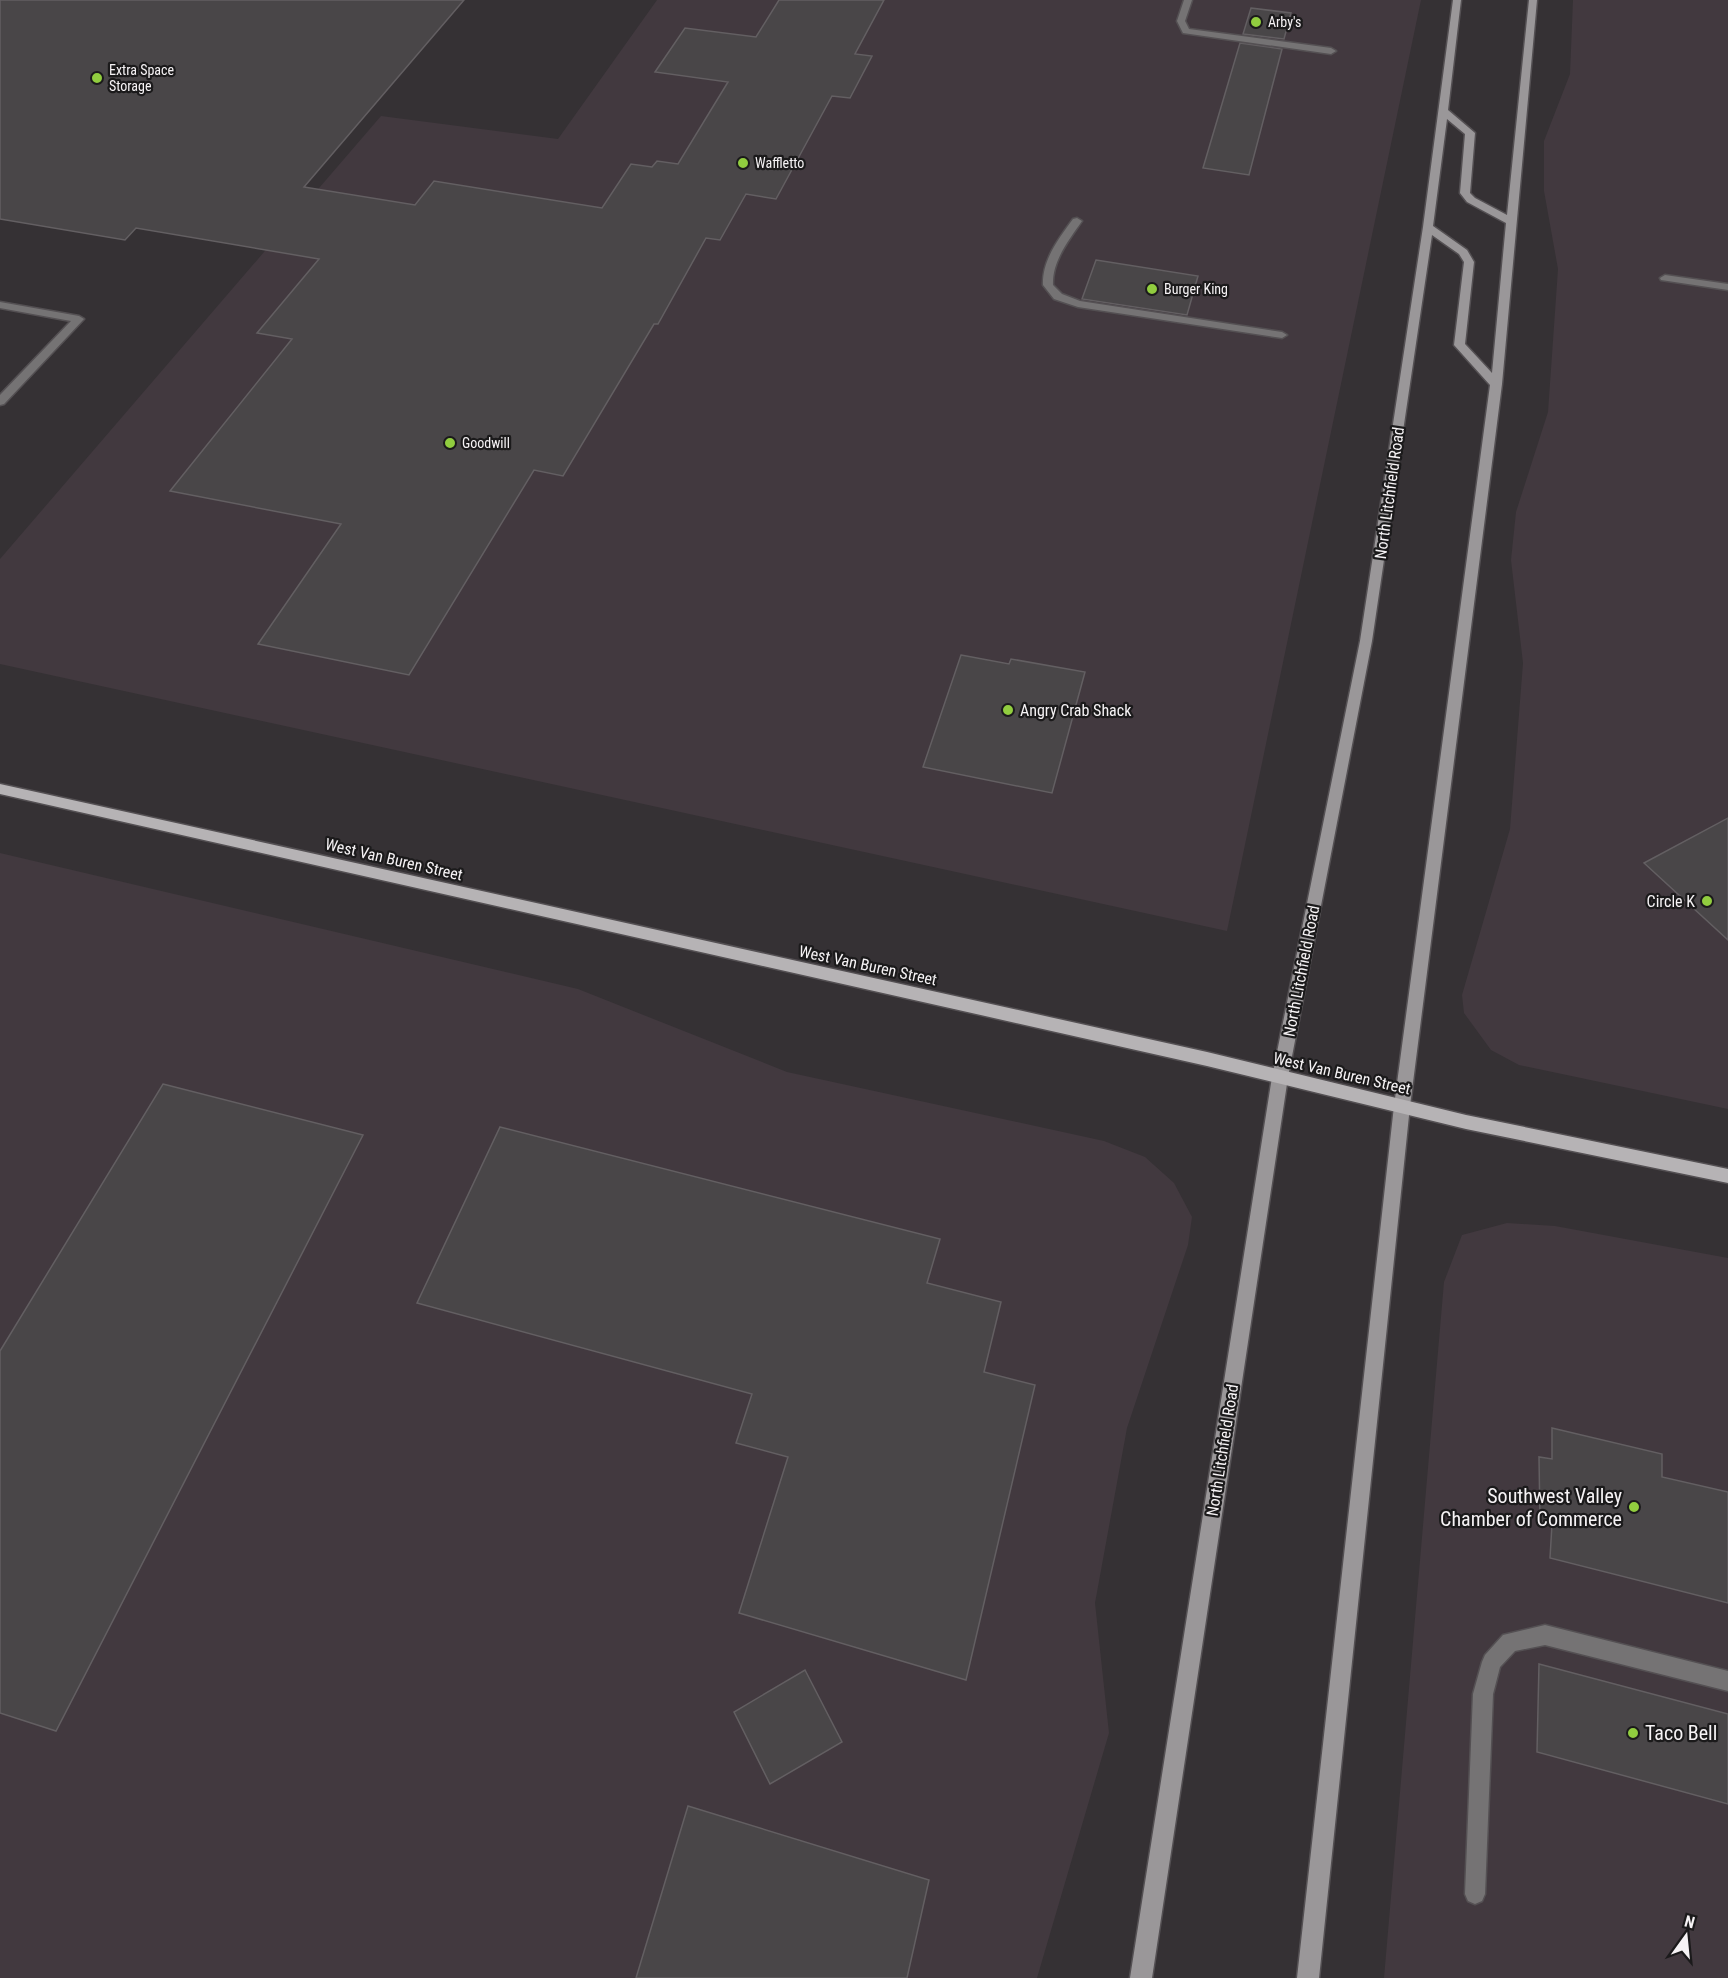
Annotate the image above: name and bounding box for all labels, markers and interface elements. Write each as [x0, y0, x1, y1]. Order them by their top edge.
place label: Arby's [1268, 14, 1301, 30]
marker: Arby's [1249, 15, 1263, 29]
place label: Extra Space Storage [109, 62, 174, 94]
marker: Extra Space Storage [90, 71, 104, 85]
place label: Waffletto [755, 155, 804, 171]
marker: Waffletto [736, 156, 750, 170]
place label: Burger King [1164, 281, 1228, 297]
marker: Burger King [1145, 282, 1159, 296]
street label: North Litchfield Road [1371, 426, 1408, 560]
place label: Goodwill [462, 435, 510, 451]
marker: Goodwill [443, 436, 457, 450]
place label: Angry Crab Shack [1020, 701, 1132, 720]
marker: Angry Crab Shack [1001, 703, 1015, 717]
street label: West Van Buren Street [323, 834, 465, 885]
place label: Circle K [1647, 892, 1695, 911]
marker: Circle K [1700, 894, 1714, 908]
street label: North Litchfield Road [1279, 904, 1324, 1038]
street label: West Van Buren Street [797, 942, 939, 989]
street label: West Van Buren Street [1271, 1048, 1413, 1099]
street label: North Litchfield Road [1203, 1383, 1242, 1517]
place label: Southwest Valley Chamber of Commerce [1440, 1484, 1622, 1531]
marker: Southwest Valley Chamber of Commerce [1627, 1500, 1641, 1514]
place label: Taco Bell [1645, 1721, 1717, 1745]
marker: Taco Bell [1626, 1726, 1640, 1740]
north arrow [1656, 1906, 1716, 1966]
text: N [1683, 1912, 1697, 1932]

